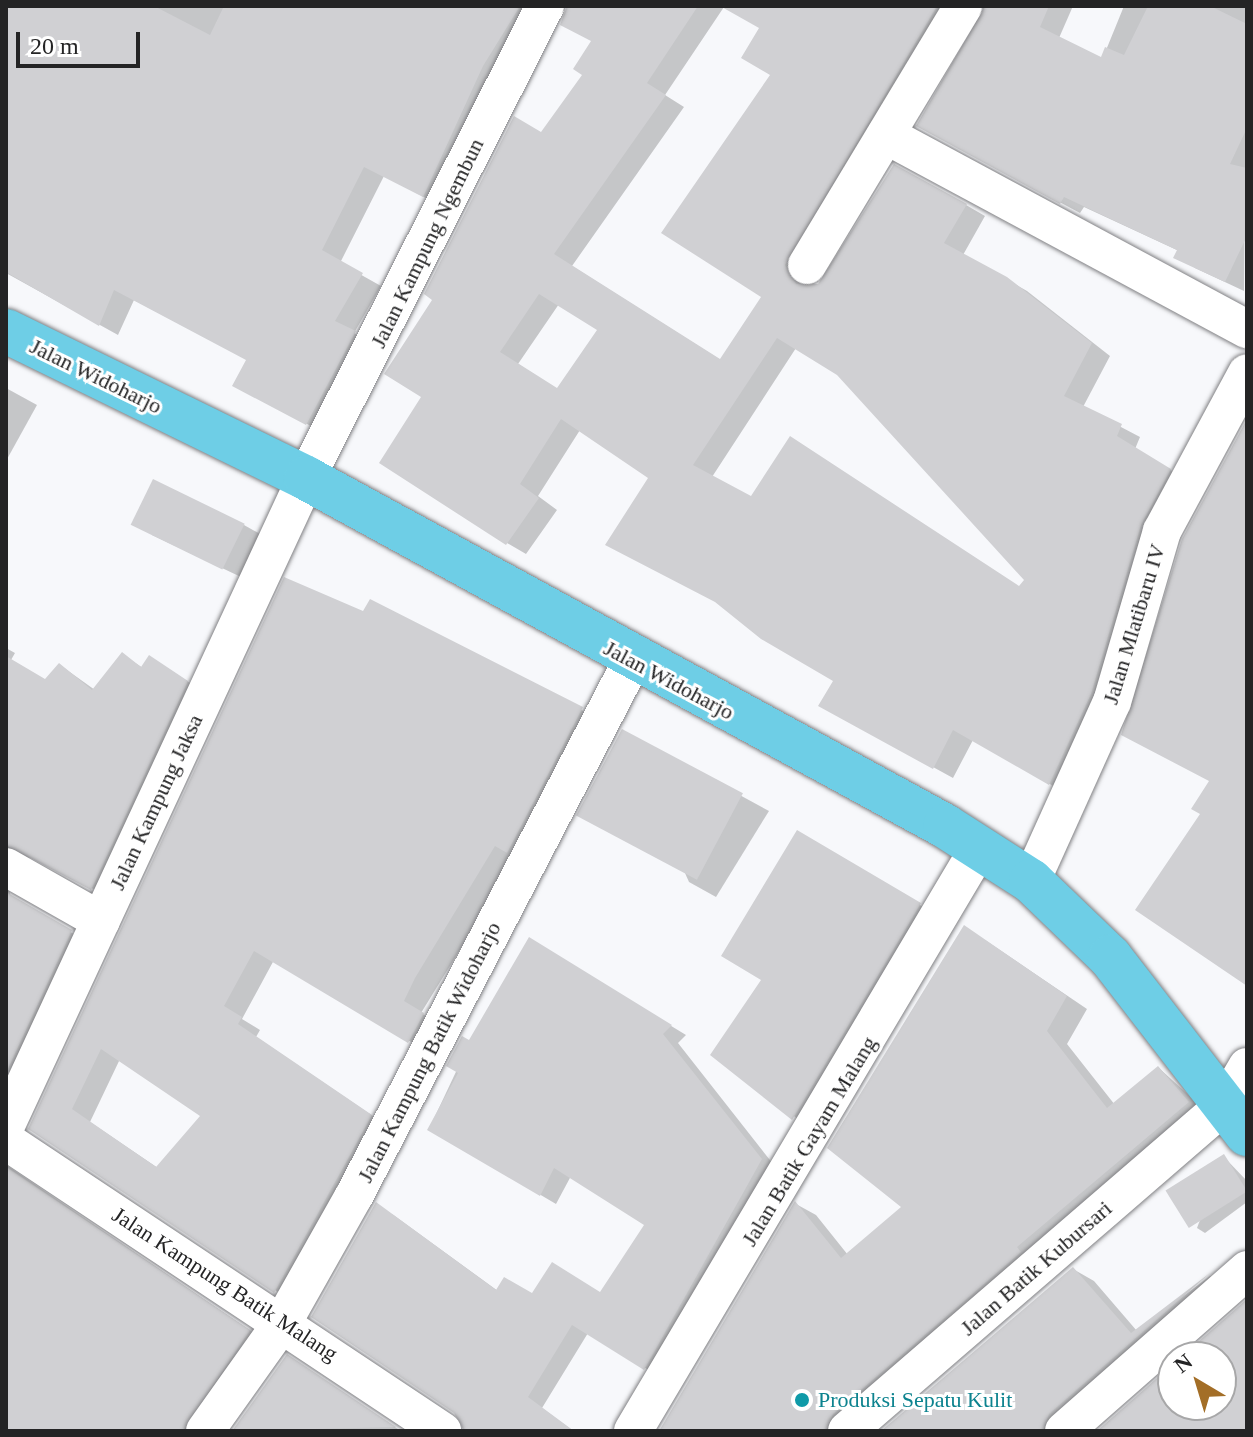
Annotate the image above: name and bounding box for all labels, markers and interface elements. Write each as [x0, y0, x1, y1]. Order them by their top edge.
scale bar [20, 16, 144, 66]
text: 20 m [30, 33, 79, 59]
street label: Jalan Kampung Ngembun [365, 134, 489, 352]
street label: Jalan Widoharjo [26, 333, 166, 419]
street label: Jalan Mlatibaru IV [1097, 541, 1171, 707]
street label: Jalan Widoharjo [599, 635, 739, 725]
street label: Jalan Kampung Jaksa [104, 710, 208, 894]
street label: Jalan Kampung Batik Widoharjo [352, 917, 506, 1187]
street label: Jalan Batik Gayam Malang [736, 1031, 882, 1251]
street label: Jalan Batik Kubursari [955, 1195, 1117, 1341]
street label: Jalan Kampung Batik Malang [107, 1201, 343, 1367]
north arrow [1157, 1341, 1237, 1421]
text: N [1169, 1349, 1197, 1378]
place label: Produksi Sepatu Kulit [818, 1387, 1012, 1413]
marker: Produksi Sepatu Kulit [793, 1391, 811, 1409]

